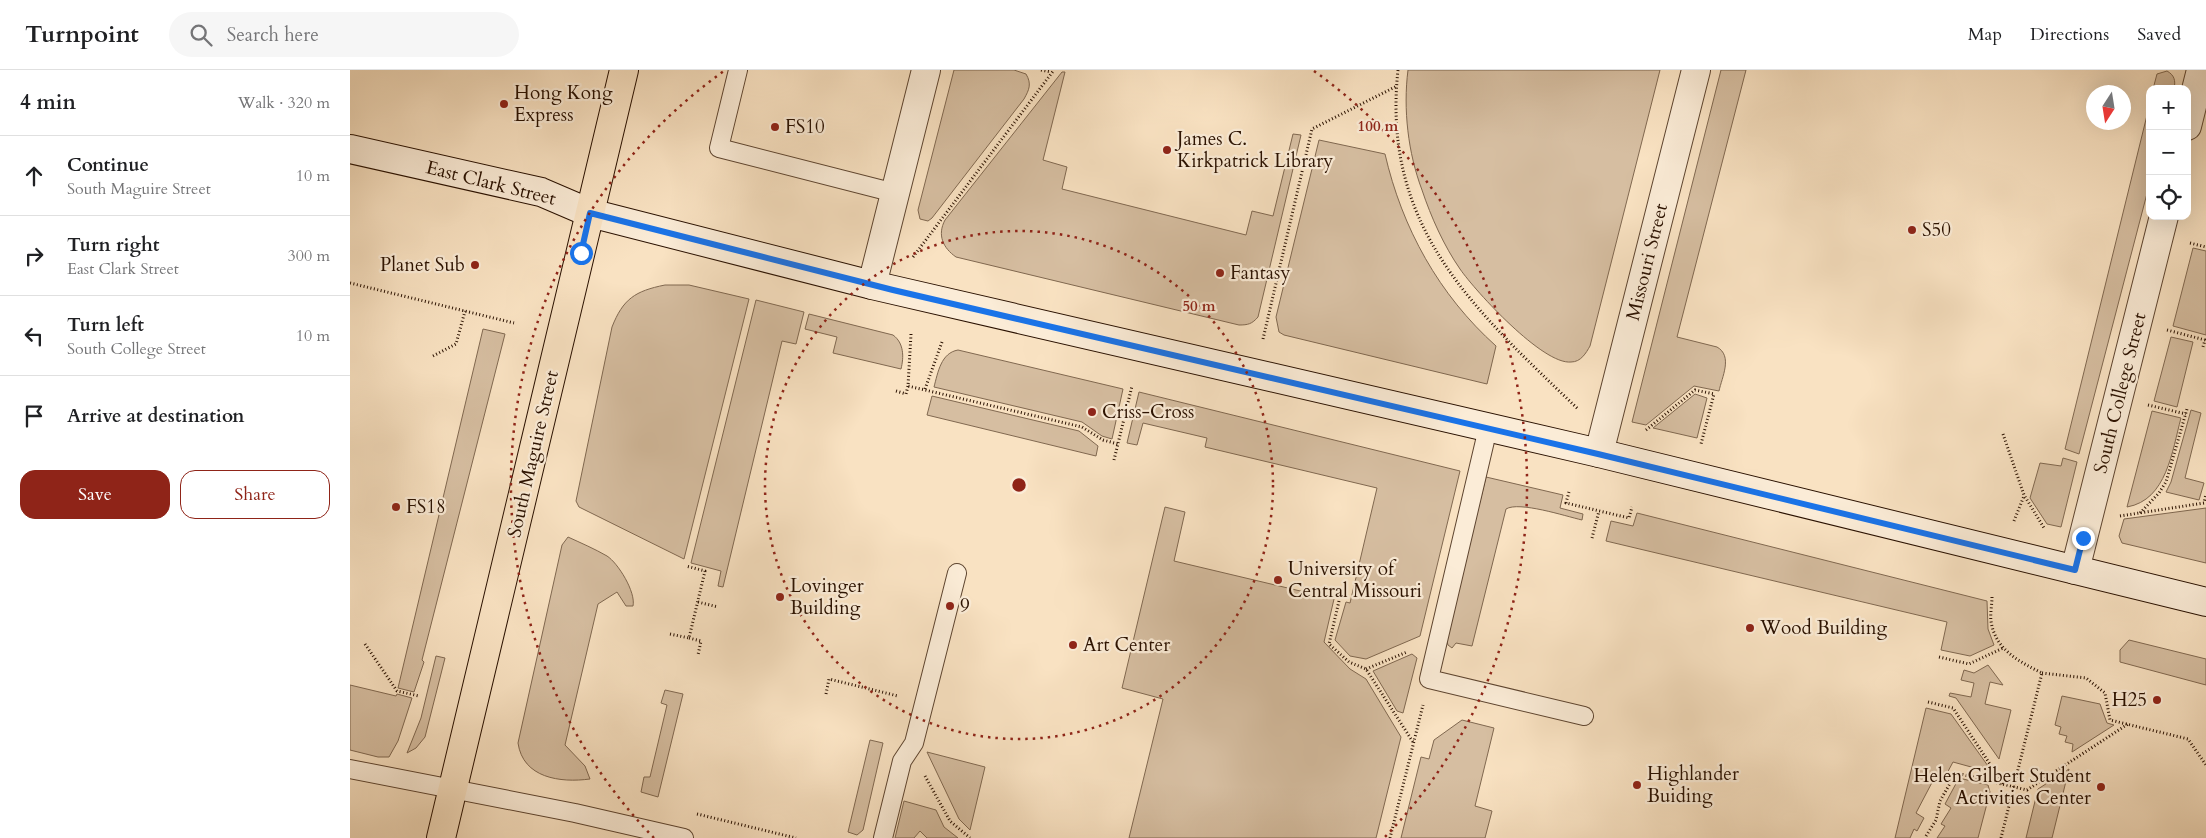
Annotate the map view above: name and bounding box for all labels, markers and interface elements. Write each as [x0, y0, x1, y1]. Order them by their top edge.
search box [169, 12, 519, 57]
text: Turnpoint [25, 18, 139, 51]
icon: search [187, 21, 215, 49]
text: Search here [227, 22, 319, 48]
text: Map [1968, 22, 2002, 47]
text: Directions [2030, 22, 2109, 47]
text: Saved [2137, 22, 2181, 47]
place label: Hong Kong Express [514, 80, 613, 128]
north arrow [2086, 85, 2131, 130]
map controls [2146, 85, 2191, 220]
button: + [2146, 85, 2191, 130]
text: 4 min [20, 88, 76, 117]
text: Walk · 320 m [238, 92, 330, 114]
marker: Hong Kong Express [498, 98, 510, 110]
place label: FS10 [785, 114, 825, 140]
text: 100 m [1358, 116, 1399, 136]
marker: FS10 [769, 121, 781, 133]
place label: James C. Kirkpatrick Library [1174, 126, 1333, 174]
button: − [2146, 130, 2191, 175]
marker: James C. Kirkpatrick Library [1161, 144, 1173, 156]
text: Continue [67, 152, 149, 178]
street label: East Clark Street [423, 154, 559, 212]
icon: ahead [20, 162, 48, 190]
text: 10 m [296, 165, 330, 187]
button: locate [2146, 175, 2191, 220]
text: South Maguire Street [67, 178, 211, 200]
street label: Missouri Street [1620, 201, 1674, 323]
place label: S50 [1922, 217, 1951, 243]
marker: S50 [1906, 224, 1918, 236]
text: Turn right [67, 232, 159, 258]
icon: right [20, 242, 48, 270]
route start [570, 242, 593, 265]
text: 300 m [288, 245, 330, 267]
place label: Planet Sub [380, 252, 465, 278]
text: East Clark Street [67, 258, 179, 280]
marker: Planet Sub [469, 259, 481, 271]
place label: Fantasy [1230, 260, 1290, 286]
marker: Fantasy [1214, 267, 1226, 279]
text: 50 m [1182, 296, 1216, 316]
street label: South College Street [2087, 310, 2153, 476]
text: Turn left [67, 312, 144, 338]
icon: left [20, 322, 48, 350]
text: 10 m [296, 325, 330, 347]
text: South College Street [67, 338, 206, 360]
street label: South Maguire Street [501, 368, 565, 540]
place label: Criss-Cross [1102, 399, 1194, 425]
icon: arrive [20, 402, 48, 430]
text: Arrive at destination [67, 403, 244, 429]
marker: Criss-Cross [1086, 406, 1098, 418]
button: Save [20, 470, 170, 519]
button: Share [180, 470, 330, 519]
centre of rings [1010, 476, 1028, 494]
place label: FS18 [406, 494, 446, 520]
marker: FS18 [390, 501, 402, 513]
route end [2072, 527, 2095, 550]
place label: University of Central Missouri [1288, 556, 1422, 604]
place label: Lovinger Building [790, 573, 864, 621]
marker: University of Central Missouri [1272, 574, 1284, 586]
marker: Lovinger Building [774, 591, 786, 603]
place label: 9 [960, 593, 970, 619]
marker: 9 [944, 600, 956, 612]
place label: Wood Building [1759, 615, 1888, 641]
marker: Wood Building [1744, 622, 1756, 634]
place label: Art Center [1083, 632, 1170, 658]
marker: Art Center [1067, 639, 1079, 651]
place label: H25 [2112, 687, 2147, 713]
marker: H25 [2151, 694, 2163, 706]
place label: Highlander Buiding [1647, 761, 1739, 809]
place label: Helen Gilbert Student Activities Center [1914, 763, 2091, 811]
marker: Highlander Buiding [1631, 779, 1643, 791]
marker: Helen Gilbert Student Activities Center [2095, 781, 2107, 793]

